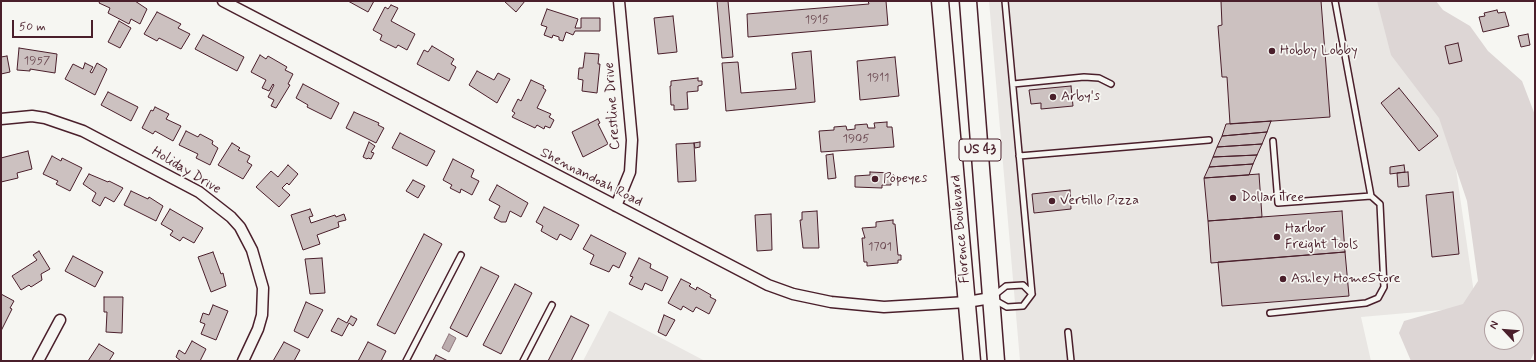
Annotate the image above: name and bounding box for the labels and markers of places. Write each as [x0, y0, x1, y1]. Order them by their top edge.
place label: Hobby Lobby [1280, 43, 1358, 59]
marker: Hobby Lobby [1267, 46, 1277, 56]
place label: Arby's [1061, 89, 1100, 105]
marker: Arby's [1048, 92, 1058, 102]
place label: Popeyes [883, 171, 927, 187]
marker: Popeyes [870, 174, 880, 184]
place label: Dollar Tree [1241, 190, 1304, 206]
place label: Vertillo Pizza [1060, 193, 1139, 209]
marker: Dollar Tree [1228, 193, 1238, 203]
marker: Vertillo Pizza [1047, 196, 1057, 206]
place label: Harbor Freight Tools [1285, 221, 1358, 254]
marker: Harbor Freight Tools [1272, 232, 1282, 242]
place label: Ashley HomeStore [1291, 271, 1401, 287]
marker: Ashley HomeStore [1278, 274, 1288, 284]

